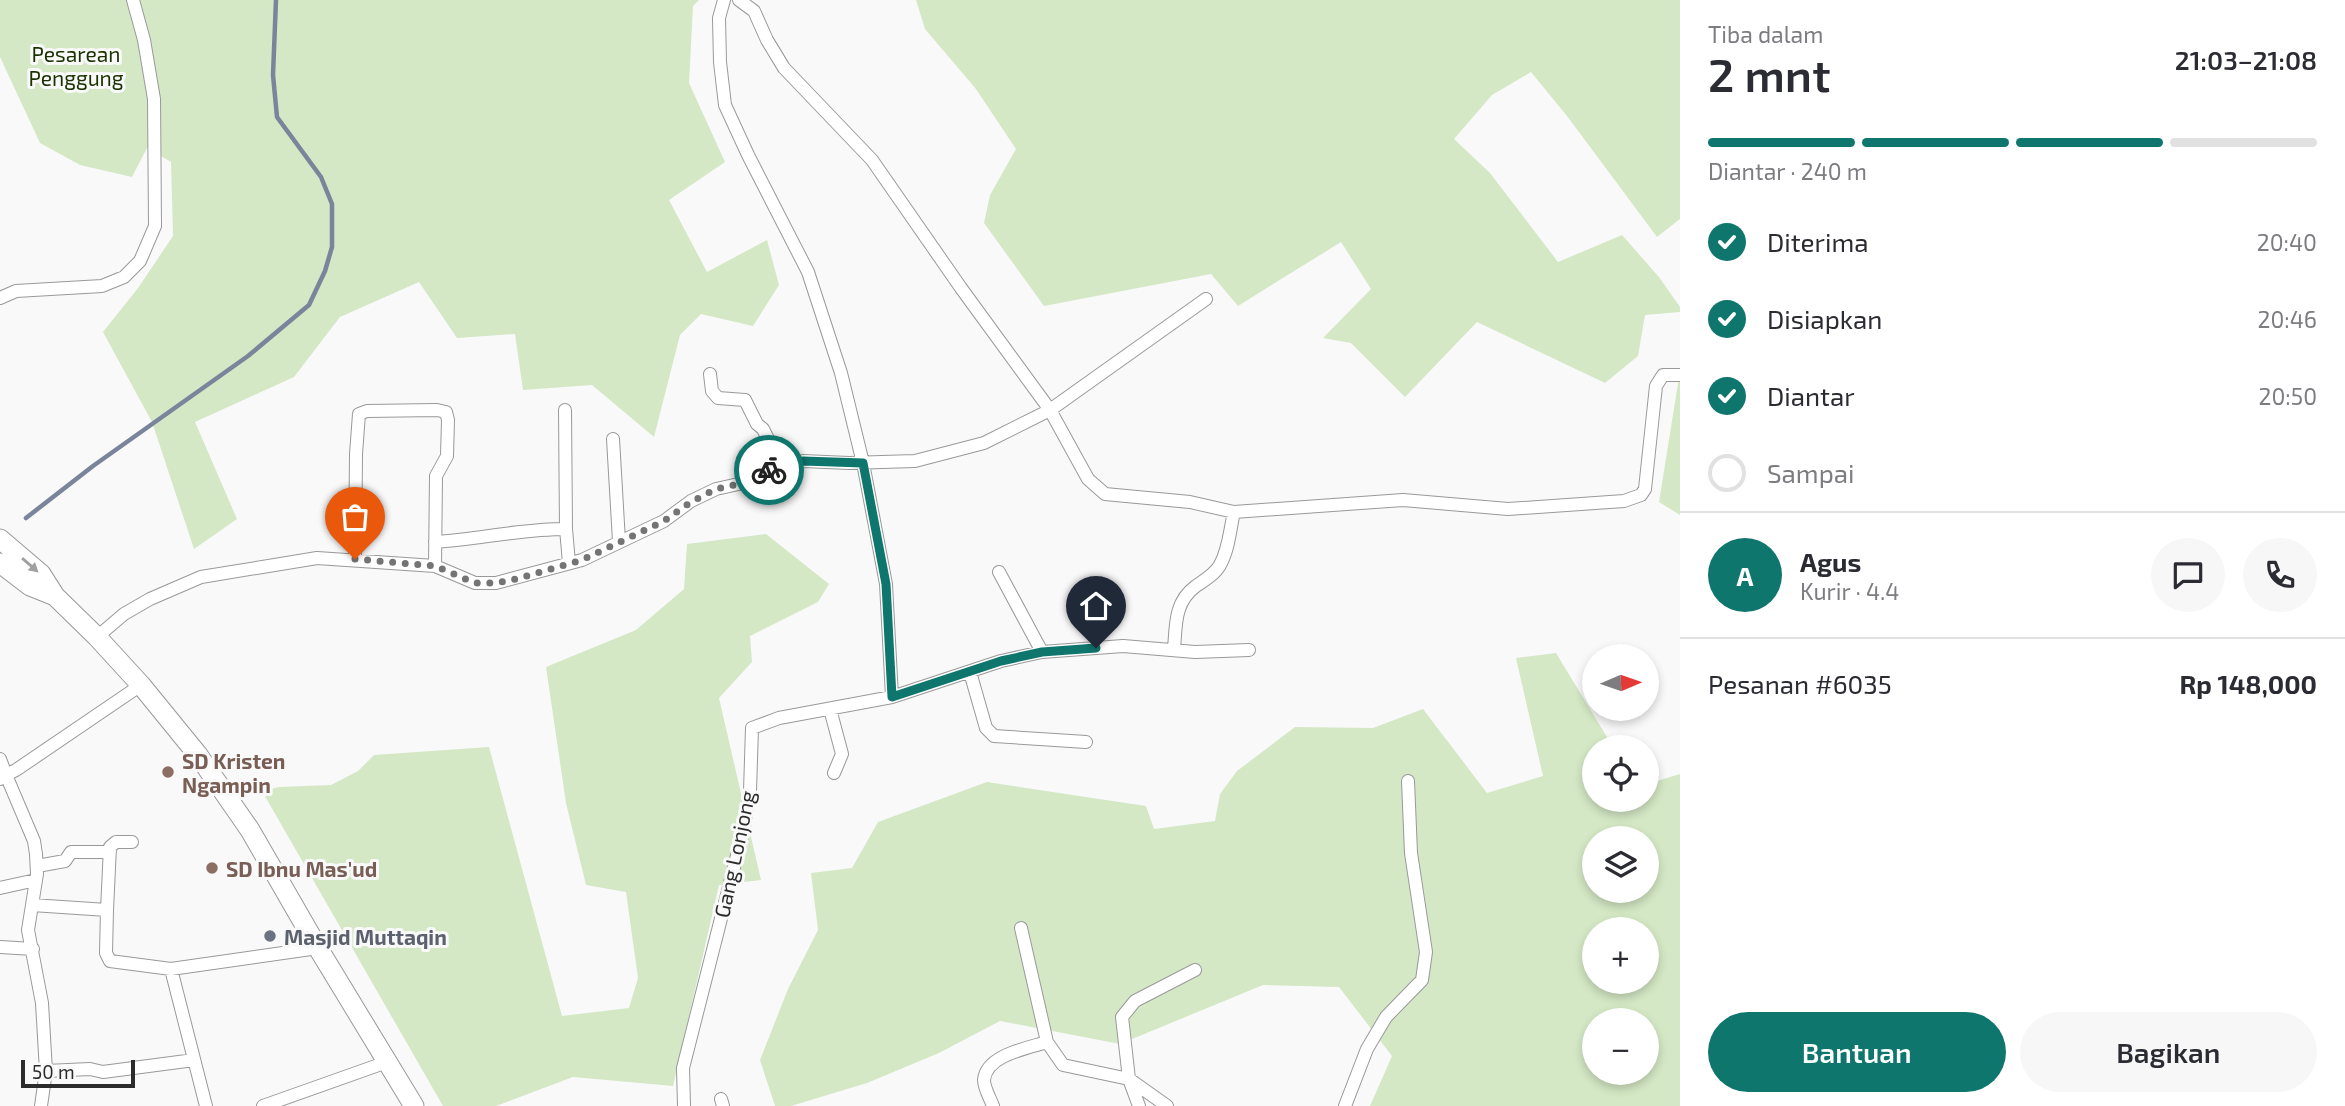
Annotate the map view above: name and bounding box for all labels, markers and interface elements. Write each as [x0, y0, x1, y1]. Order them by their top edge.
text: Tiba dalam [1708, 20, 1823, 48]
park label: Pesarean Penggung [28, 41, 124, 90]
text: 21:03–21:08 [2175, 44, 2317, 75]
text: 2 mnt [1708, 46, 1830, 101]
text: Diantar · 240 m [1708, 157, 1867, 185]
icon: check [1708, 223, 1746, 261]
text: Diterima [1767, 226, 1869, 257]
text: 20:40 [2257, 228, 2317, 256]
icon: check [1708, 300, 1746, 338]
text: Disiapkan [1767, 303, 1882, 334]
text: 20:46 [2257, 305, 2317, 333]
icon: check [1708, 377, 1746, 415]
text: Diantar [1767, 380, 1855, 411]
text: 20:50 [2259, 382, 2317, 410]
courier [734, 435, 804, 505]
icon: bike [750, 451, 788, 489]
text: Sampai [1767, 457, 1854, 488]
pin [325, 487, 385, 559]
icon: bag [336, 498, 374, 536]
button: chat [2151, 538, 2225, 612]
button: phone [2243, 538, 2317, 612]
text: Agus [1800, 546, 1861, 577]
one-way arrow [22, 557, 39, 572]
text: A [1737, 560, 1753, 591]
pin [1066, 576, 1126, 648]
text: Kurir · 4.4 [1800, 577, 1899, 605]
icon: home [1077, 587, 1115, 625]
north arrow [1582, 644, 1659, 721]
map controls [1582, 644, 1659, 1085]
text: Pesanan #6035 [1708, 668, 1892, 699]
text: Rp 148,000 [2179, 668, 2317, 699]
button: locate [1582, 735, 1659, 812]
place label: SD Kristen Ngampin [182, 748, 286, 797]
marker: SD Kristen Ngampin [160, 764, 176, 780]
street label: Gang Lonjong [708, 788, 761, 920]
button: layers [1582, 826, 1659, 903]
place label: SD Ibnu Mas'ud [226, 856, 377, 881]
marker: SD Ibnu Mas'ud [204, 860, 220, 876]
button: + [1582, 917, 1659, 994]
place label: Masjid Muttaqin [284, 924, 447, 949]
marker: Masjid Muttaqin [262, 928, 278, 944]
button: − [1582, 1008, 1659, 1085]
button: Bantuan [1708, 1012, 2006, 1092]
button: Bagikan [2020, 1012, 2317, 1092]
scale bar [21, 1057, 135, 1089]
text: 50 m [32, 1060, 75, 1083]

